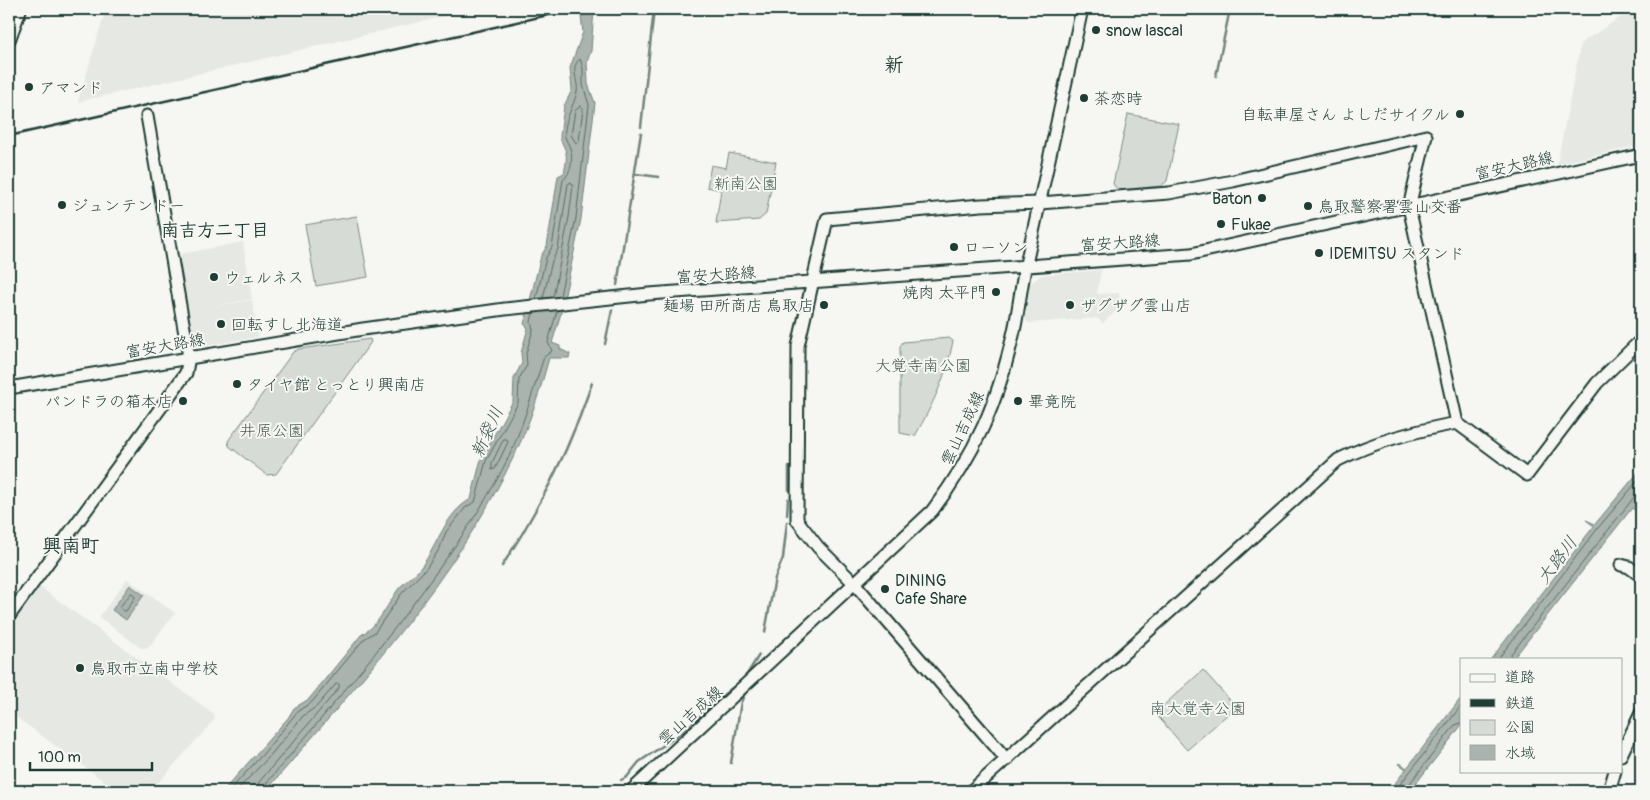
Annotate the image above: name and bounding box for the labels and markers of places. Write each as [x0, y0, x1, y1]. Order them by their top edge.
place label: snow lascal [1106, 21, 1183, 41]
marker: snow lascal [1090, 24, 1102, 36]
place label: アマンド [39, 78, 103, 98]
marker: アマンド [23, 81, 35, 93]
place label: 茶恋時 [1094, 89, 1142, 109]
marker: 茶恋時 [1078, 92, 1090, 104]
place label: 自転車屋さん よしだサイクル [1241, 105, 1450, 125]
marker: 自転車屋さん よしだサイクル [1454, 108, 1466, 120]
place label: Baton [1212, 189, 1252, 209]
marker: Baton [1256, 192, 1268, 204]
place label: ジュンテンドー [72, 196, 185, 216]
place label: 鳥取警察署雲山交番 [1318, 197, 1462, 217]
marker: ジュンテンドー [56, 199, 68, 211]
marker: 鳥取警察署雲山交番 [1302, 200, 1314, 212]
place label: Fukae [1231, 215, 1271, 235]
marker: Fukae [1215, 218, 1227, 230]
place label: ローソン [964, 238, 1028, 258]
marker: ローソン [948, 241, 960, 253]
place label: IDEMITSU スタンド [1329, 244, 1465, 264]
marker: IDEMITSU スタンド [1313, 247, 1325, 259]
place label: ウェルネス [224, 268, 304, 288]
marker: ウェルネス [208, 271, 220, 283]
place label: 焼肉 太平門 [903, 283, 986, 303]
marker: 焼肉 太平門 [990, 286, 1002, 298]
place label: 麺場 田所商店 鳥取店 [663, 296, 814, 316]
place label: ザグザグ雲山店 [1080, 296, 1191, 316]
marker: 麺場 田所商店 鳥取店 [818, 299, 830, 311]
marker: ザグザグ雲山店 [1064, 299, 1076, 311]
place label: 回転すし北海道 [231, 315, 343, 335]
marker: 回転すし北海道 [215, 318, 227, 330]
place label: タイヤ館 とっとり興南店 [247, 375, 426, 395]
marker: タイヤ館 とっとり興南店 [231, 378, 243, 390]
place label: パンドラの箱本店 [45, 392, 173, 412]
place label: 畢竟院 [1028, 392, 1076, 412]
marker: パンドラの箱本店 [177, 395, 189, 407]
marker: 畢竟院 [1012, 395, 1024, 407]
place label: DINING Cafe Share [895, 571, 967, 609]
marker: DINING Cafe Share [879, 583, 891, 595]
place label: 鳥取市立南中学校 [90, 659, 218, 679]
marker: 鳥取市立南中学校 [74, 662, 86, 674]

